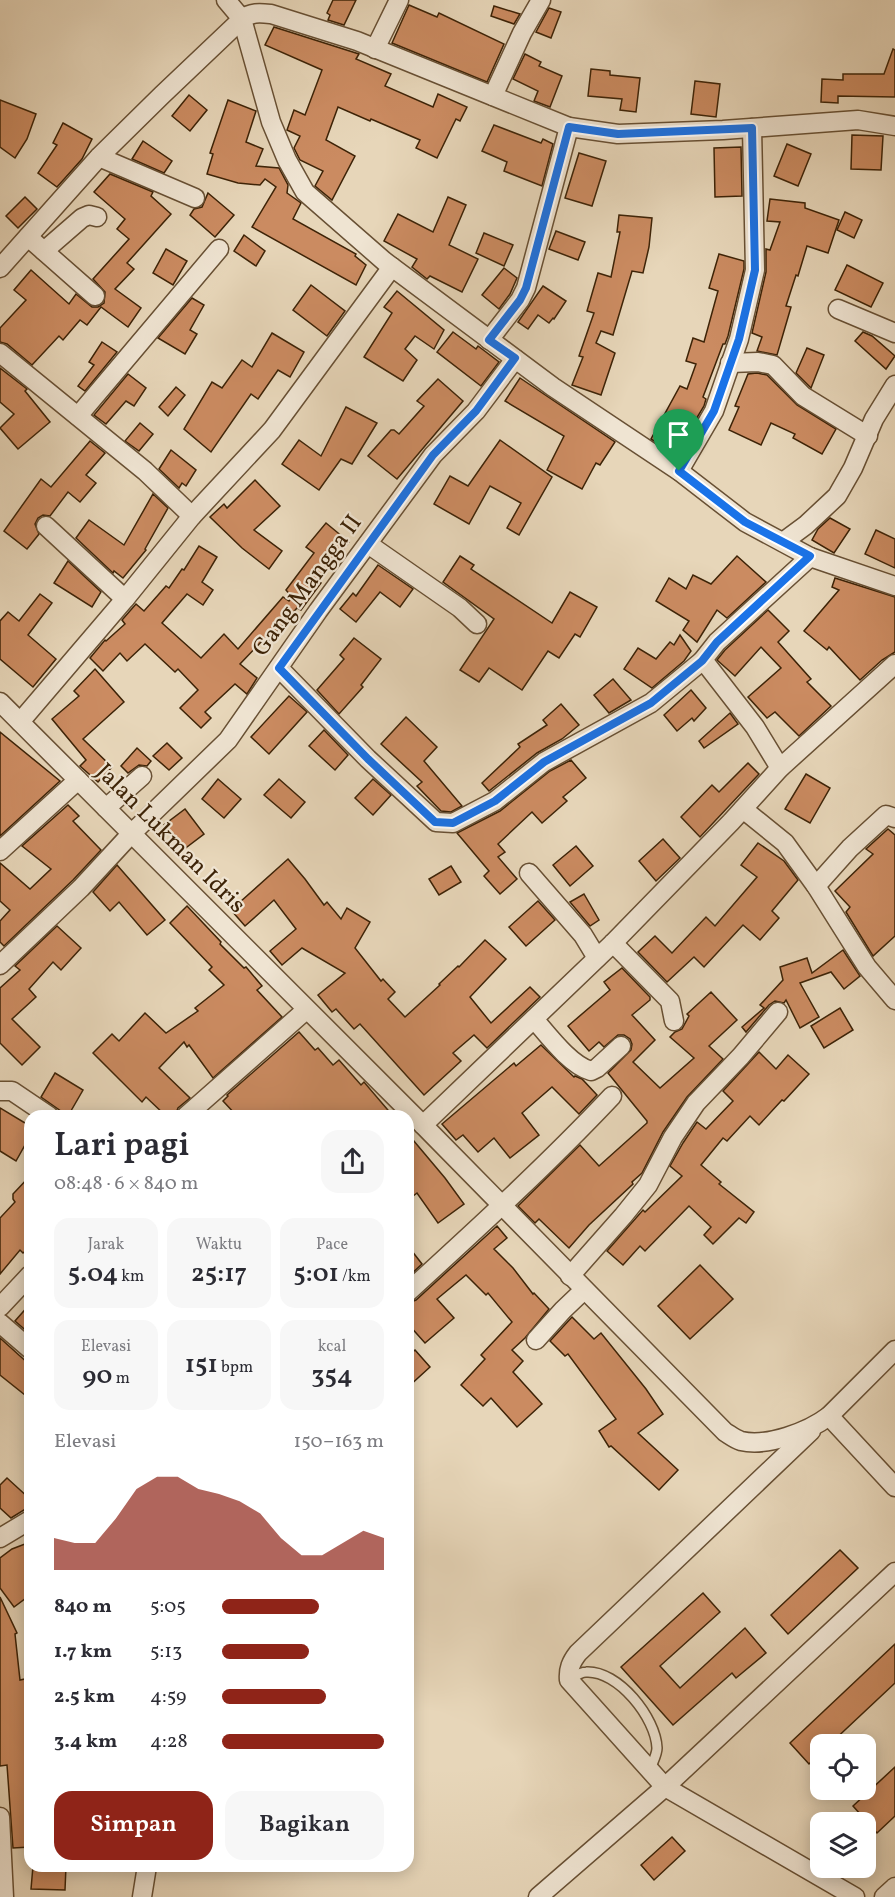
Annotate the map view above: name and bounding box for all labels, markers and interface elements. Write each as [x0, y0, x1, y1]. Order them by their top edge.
pin [653, 409, 704, 471]
icon: arrive [662, 418, 695, 451]
street label: Gang Mangga II [245, 508, 371, 664]
street label: Jalan Lukman Idris [87, 756, 253, 922]
text: Lari pagi [54, 1124, 189, 1170]
button: share [321, 1130, 384, 1193]
text: 08:48 · 6 × 840 m [54, 1170, 198, 1198]
text: Jarak [88, 1234, 124, 1256]
text: Waktu [196, 1234, 242, 1256]
text: Pace [316, 1234, 348, 1256]
text: 5.04 [68, 1256, 118, 1292]
text: 25:17 [191, 1256, 247, 1292]
text: 5:01 [293, 1256, 339, 1292]
text: km [118, 1266, 144, 1288]
text: /km [339, 1266, 371, 1288]
text: Elevasi [81, 1336, 131, 1358]
text: kcal [318, 1336, 346, 1358]
text: 151 [185, 1347, 218, 1383]
text: bpm [218, 1357, 253, 1379]
text: 90 [82, 1358, 112, 1394]
text: 354 [311, 1358, 353, 1394]
text: m [112, 1368, 130, 1390]
text: Elevasi [54, 1428, 116, 1456]
text: 150–163 m [294, 1428, 384, 1456]
text: 840 m [54, 1593, 112, 1621]
text: 5:05 [150, 1593, 186, 1621]
text: 1.7 km [54, 1638, 112, 1666]
text: 5:13 [150, 1638, 182, 1666]
text: 2.5 km [54, 1683, 115, 1711]
text: 4:59 [150, 1683, 186, 1711]
text: 3.4 km [54, 1728, 117, 1756]
text: 4:28 [150, 1728, 188, 1756]
map controls [810, 1734, 876, 1878]
button: locate [810, 1734, 876, 1800]
button: Simpan [54, 1791, 213, 1860]
button: Bagikan [225, 1791, 384, 1860]
button: layers [810, 1812, 876, 1878]

